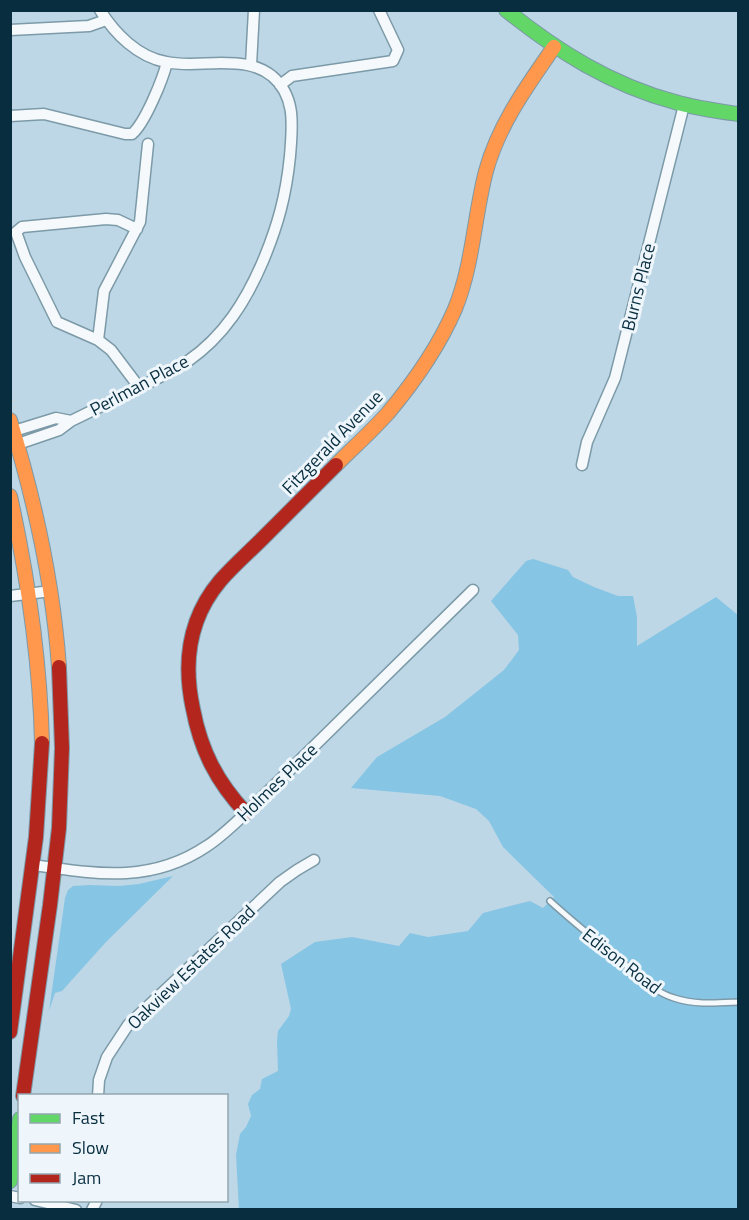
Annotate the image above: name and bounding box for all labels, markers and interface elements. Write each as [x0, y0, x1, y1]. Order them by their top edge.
street label: Burns Place [614, 240, 662, 334]
street label: Perlman Place [85, 348, 193, 422]
street label: Fitzgerald Avenue [275, 384, 389, 500]
street label: Holmes Place [231, 737, 323, 827]
street label: Oakview Estates Road [121, 899, 261, 1035]
street label: Edison Road [577, 922, 667, 1000]
legend [18, 1094, 228, 1202]
text: Fast [72, 1104, 105, 1131]
text: Slow [72, 1134, 109, 1161]
text: Jam [72, 1164, 101, 1191]

